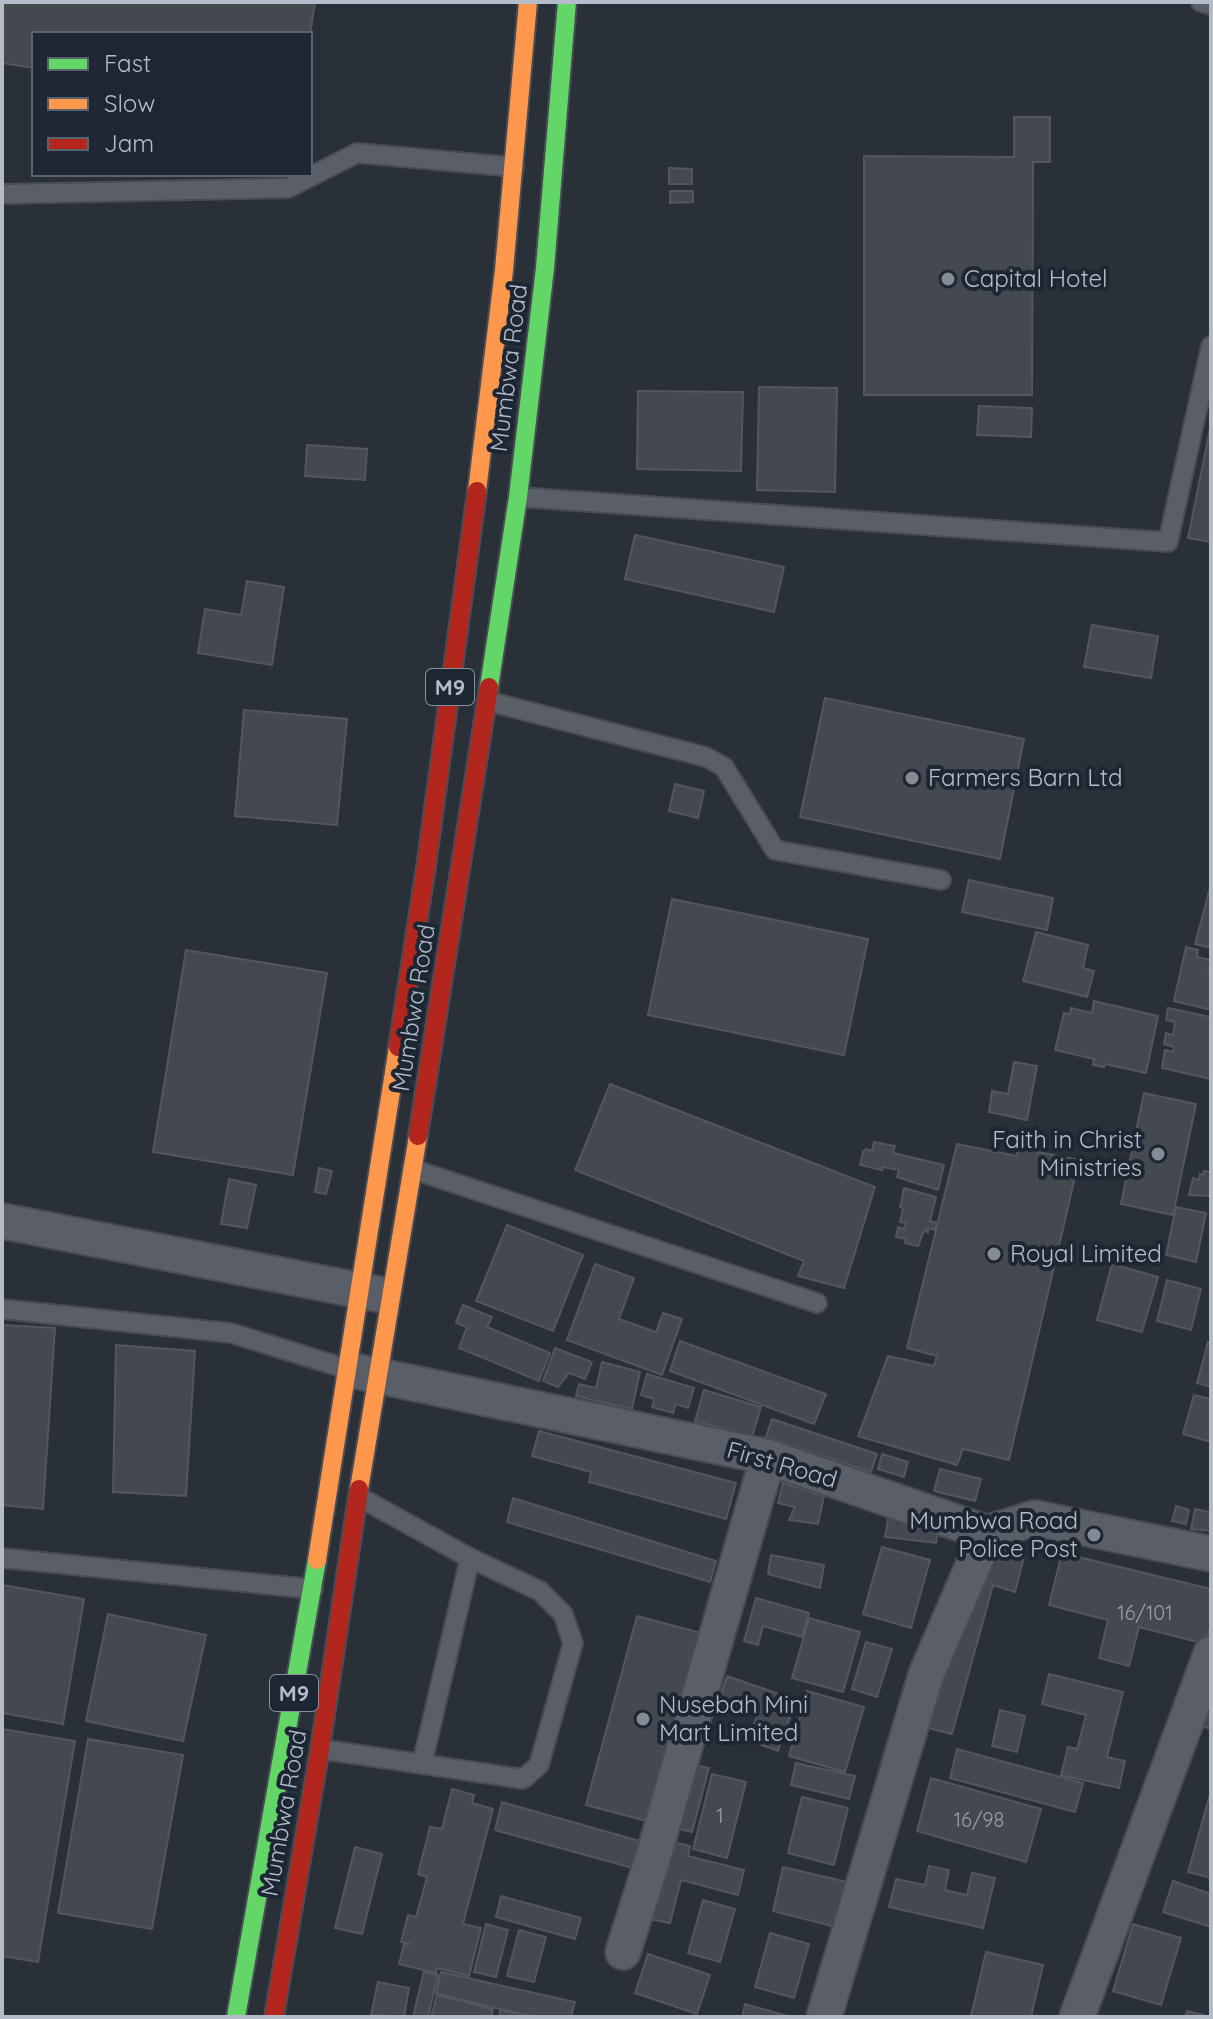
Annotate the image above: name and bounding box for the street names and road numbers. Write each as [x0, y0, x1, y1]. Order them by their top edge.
street label: Mumbwa Road [483, 282, 533, 453]
road number: M9 [426, 669, 474, 705]
street label: Mumbwa Road [385, 922, 441, 1094]
street label: First Road [724, 1434, 841, 1494]
road number: M9 [270, 1675, 318, 1711]
street label: Mumbwa Road [254, 1727, 312, 1899]

